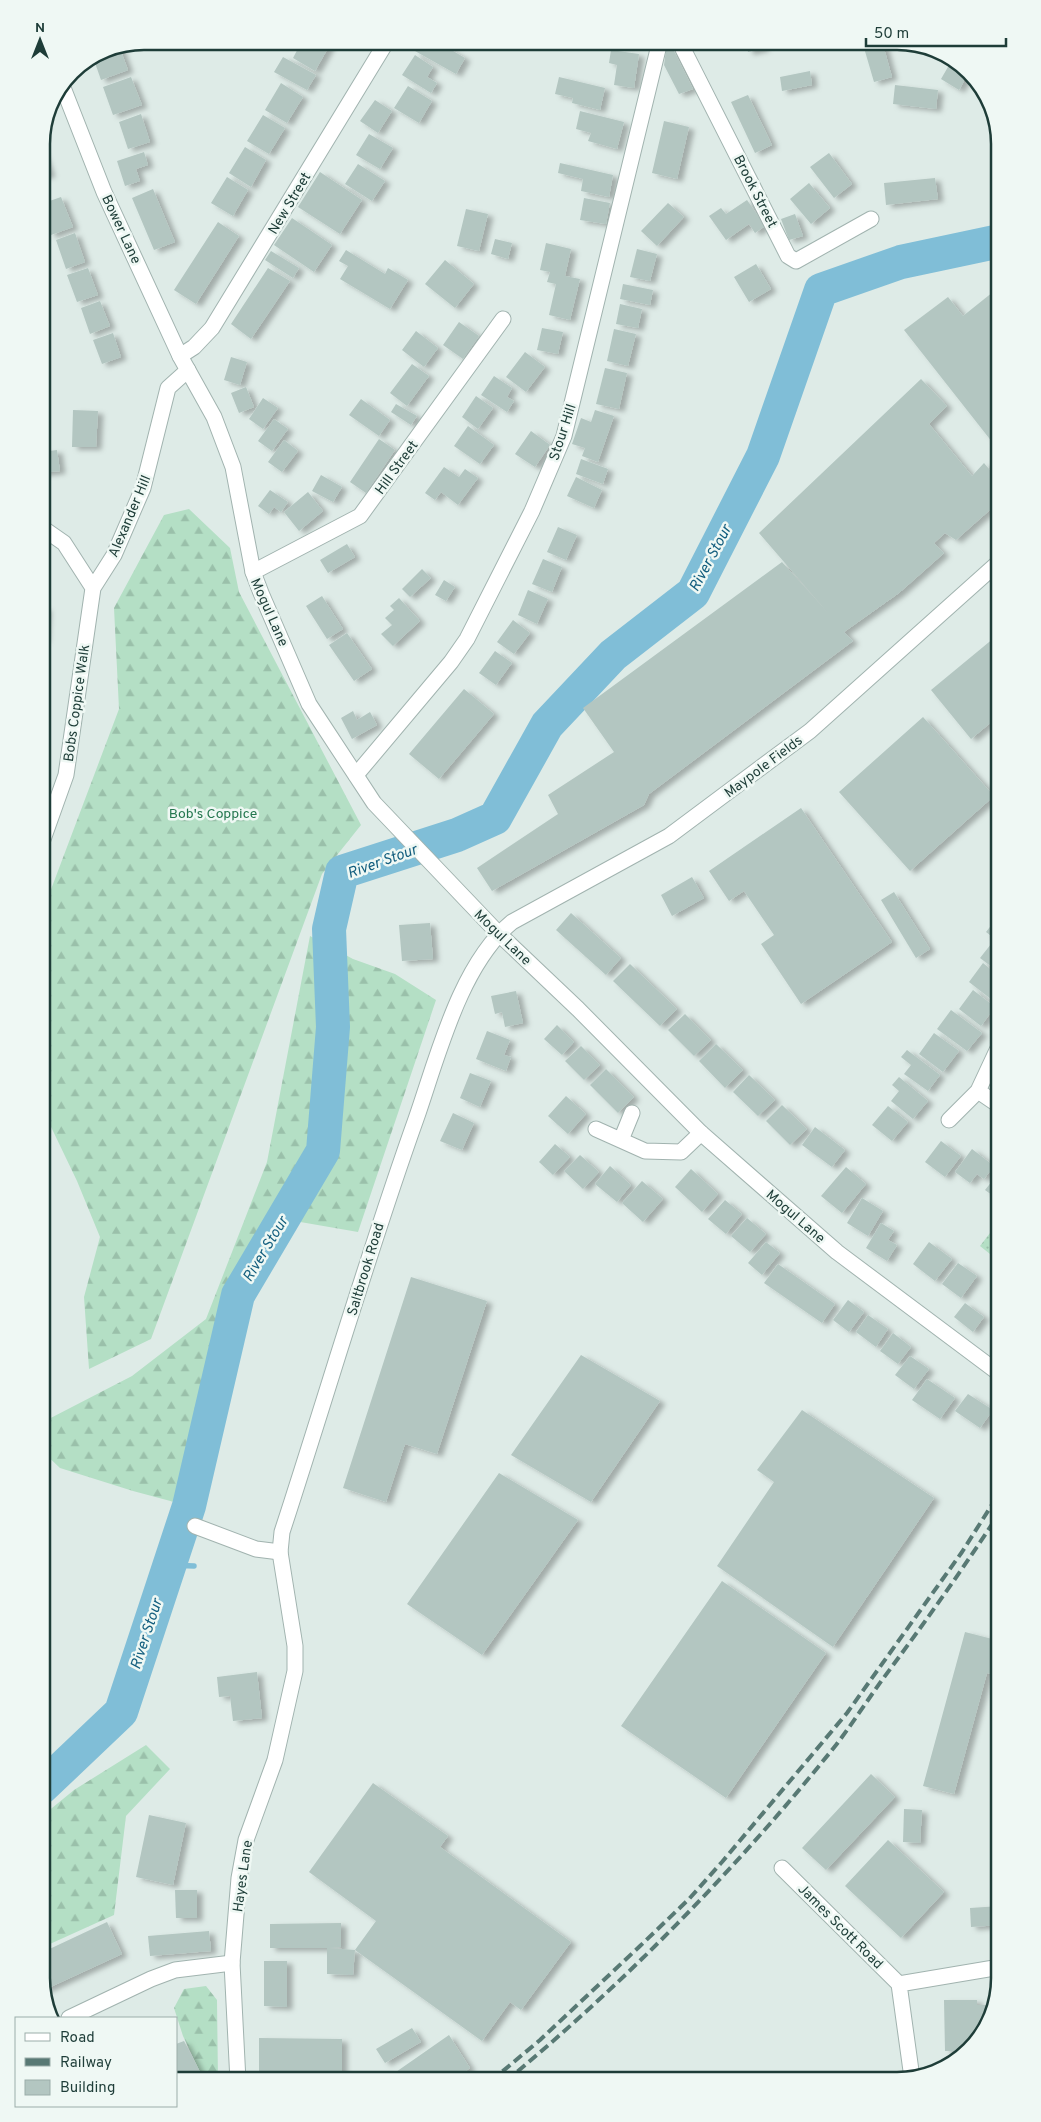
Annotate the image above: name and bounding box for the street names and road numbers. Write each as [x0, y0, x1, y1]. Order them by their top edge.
street label: Brook Street [729, 152, 780, 231]
street label: New Street [265, 170, 315, 238]
street label: Bower Lane [97, 192, 144, 267]
street label: Stour Hill [546, 402, 581, 463]
street label: Hill Street [372, 438, 422, 498]
street label: Alexander Hill [105, 473, 155, 560]
street label: Mogul Lane [246, 576, 291, 649]
street label: Bobs Coppice Walk [61, 643, 94, 763]
street label: Maypole Fields [722, 732, 806, 802]
street label: Mogul Lane [470, 907, 534, 970]
street label: Mogul Lane [762, 1187, 828, 1248]
street label: Saltbrook Road [344, 1221, 389, 1318]
street label: Hayes Lane [230, 1839, 257, 1913]
street label: James Scott Road [794, 1881, 886, 1973]

